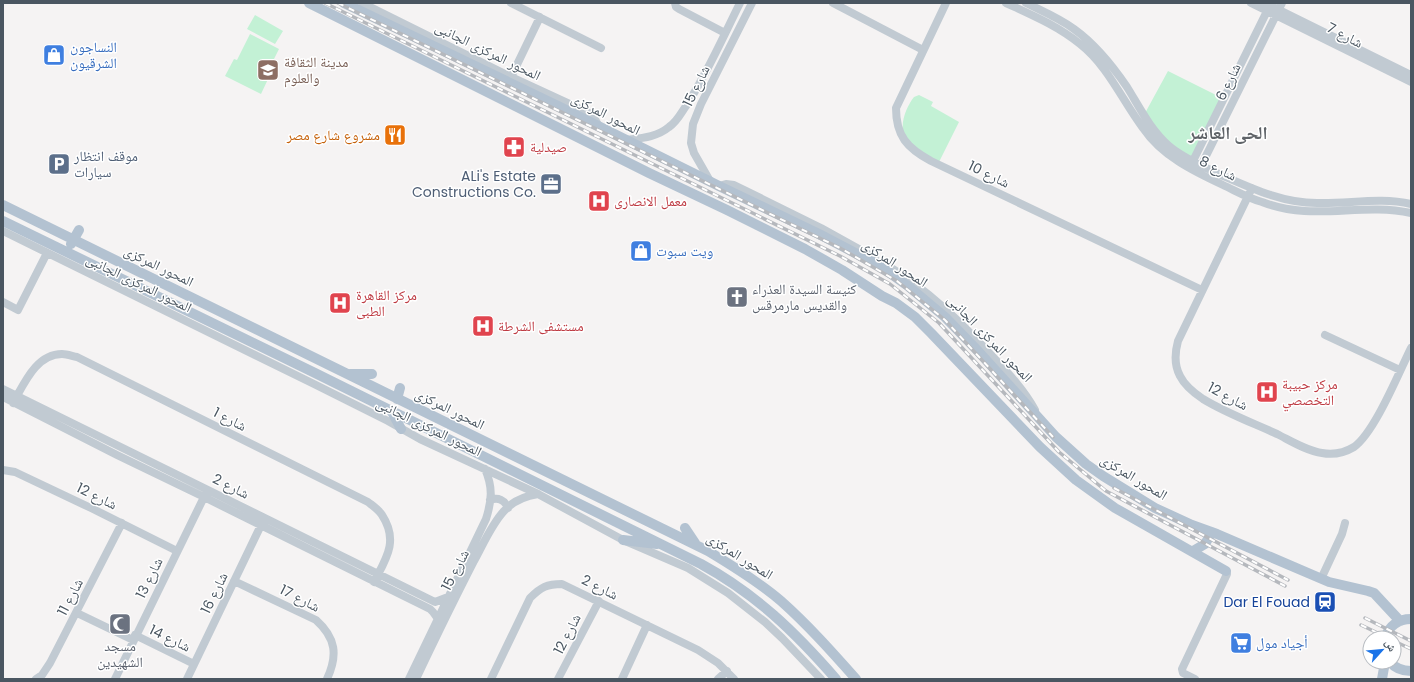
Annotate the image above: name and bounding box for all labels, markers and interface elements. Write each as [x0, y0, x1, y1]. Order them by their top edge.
street label: المحور المركزى الجانبى [432, 17, 544, 85]
street label: شارع 7 [1324, 17, 1366, 53]
place label: النساجون الشرقيون [70, 37, 117, 73]
shop icon: النساجون الشرقيون [41, 42, 67, 68]
place label: مدينة الثقافة والعلوم [284, 52, 348, 88]
school or university icon: مدينة الثقافة والعلوم [255, 57, 281, 83]
street label: شارع 6 [1210, 60, 1246, 104]
street label: شارع 15 [677, 62, 715, 110]
street label: المحور المركزى [568, 88, 644, 140]
district label: الحى العاشر [1187, 120, 1268, 145]
restaurant icon: مشروع شارع مصر [382, 122, 408, 148]
place label: مشروع شارع مصر [286, 125, 380, 145]
pharmacy icon: صيدلية [501, 134, 527, 160]
place label: صيدلية [530, 137, 567, 157]
place label: موقف انتظار سيارات [73, 146, 138, 182]
street label: شارع 8 [1196, 150, 1240, 186]
parking icon: موقف انتظار سيارات [46, 151, 72, 177]
street label: شارع 10 [965, 155, 1013, 193]
place label: ALi's Estate Constructions Co. [412, 166, 536, 202]
office icon: ALi's Estate Constructions Co. [538, 171, 564, 197]
hospital icon: معمل الانصارى [586, 188, 612, 214]
place label: معمل الانصارى [614, 191, 687, 211]
street label: المحور المركزى [858, 234, 932, 292]
shop icon: ويت سبوت [628, 238, 654, 264]
street label: المحور المركزى [121, 241, 197, 291]
place label: ويت سبوت [656, 241, 713, 261]
street label: المحور المركزى الجانبى [83, 249, 195, 317]
place label: كنيسة السيدة العذراء والقديس مارمرقس [752, 279, 857, 315]
church icon: كنيسة السيدة العذراء والقديس مارمرقس [724, 284, 750, 310]
place label: مركز القاهرة الطبى [356, 285, 417, 321]
hospital icon: مركز القاهرة الطبى [327, 290, 353, 316]
street label: المحور المركزى الجانبى [943, 290, 1037, 386]
hospital icon: مستشفى الشرطة [470, 313, 496, 339]
place label: مستشفى الشرطة [498, 316, 584, 336]
place label: مركز حبيبة التخصصي [1282, 374, 1338, 412]
street label: شارع 12 [1204, 377, 1252, 415]
hospital icon: مركز حبيبة التخصصي [1254, 379, 1280, 405]
street label: المحور المركزى [412, 384, 488, 434]
street label: المحور المركزى الجانبى [373, 393, 485, 461]
street label: شارع 1 [210, 402, 250, 436]
street label: المحور المركزى [1097, 449, 1171, 505]
street label: شارع 2 [209, 469, 253, 503]
street label: شارع 12 [73, 478, 121, 514]
street label: المحور المركزى [703, 528, 777, 584]
street label: شارع 15 [436, 546, 474, 594]
street label: شارع 13 [131, 554, 167, 602]
street label: شارع 16 [195, 569, 233, 617]
street label: شارع 2 [578, 570, 622, 604]
street label: شارع 11 [52, 575, 88, 619]
street label: شارع 17 [277, 579, 323, 617]
station icon: Dar El Fouad [1312, 589, 1338, 615]
place label: Dar El Fouad [1223, 592, 1310, 612]
street label: شارع 12 [548, 610, 586, 658]
mosque icon: مسجد الشهيدين [107, 611, 133, 637]
street label: شارع 14 [146, 619, 194, 657]
supermarket icon: أجياد مول [1228, 630, 1254, 656]
north arrow [1362, 630, 1402, 670]
place label: أجياد مول [1256, 633, 1308, 653]
place label: مسجد الشهيدين [97, 636, 143, 672]
text: ش [1381, 637, 1401, 655]

